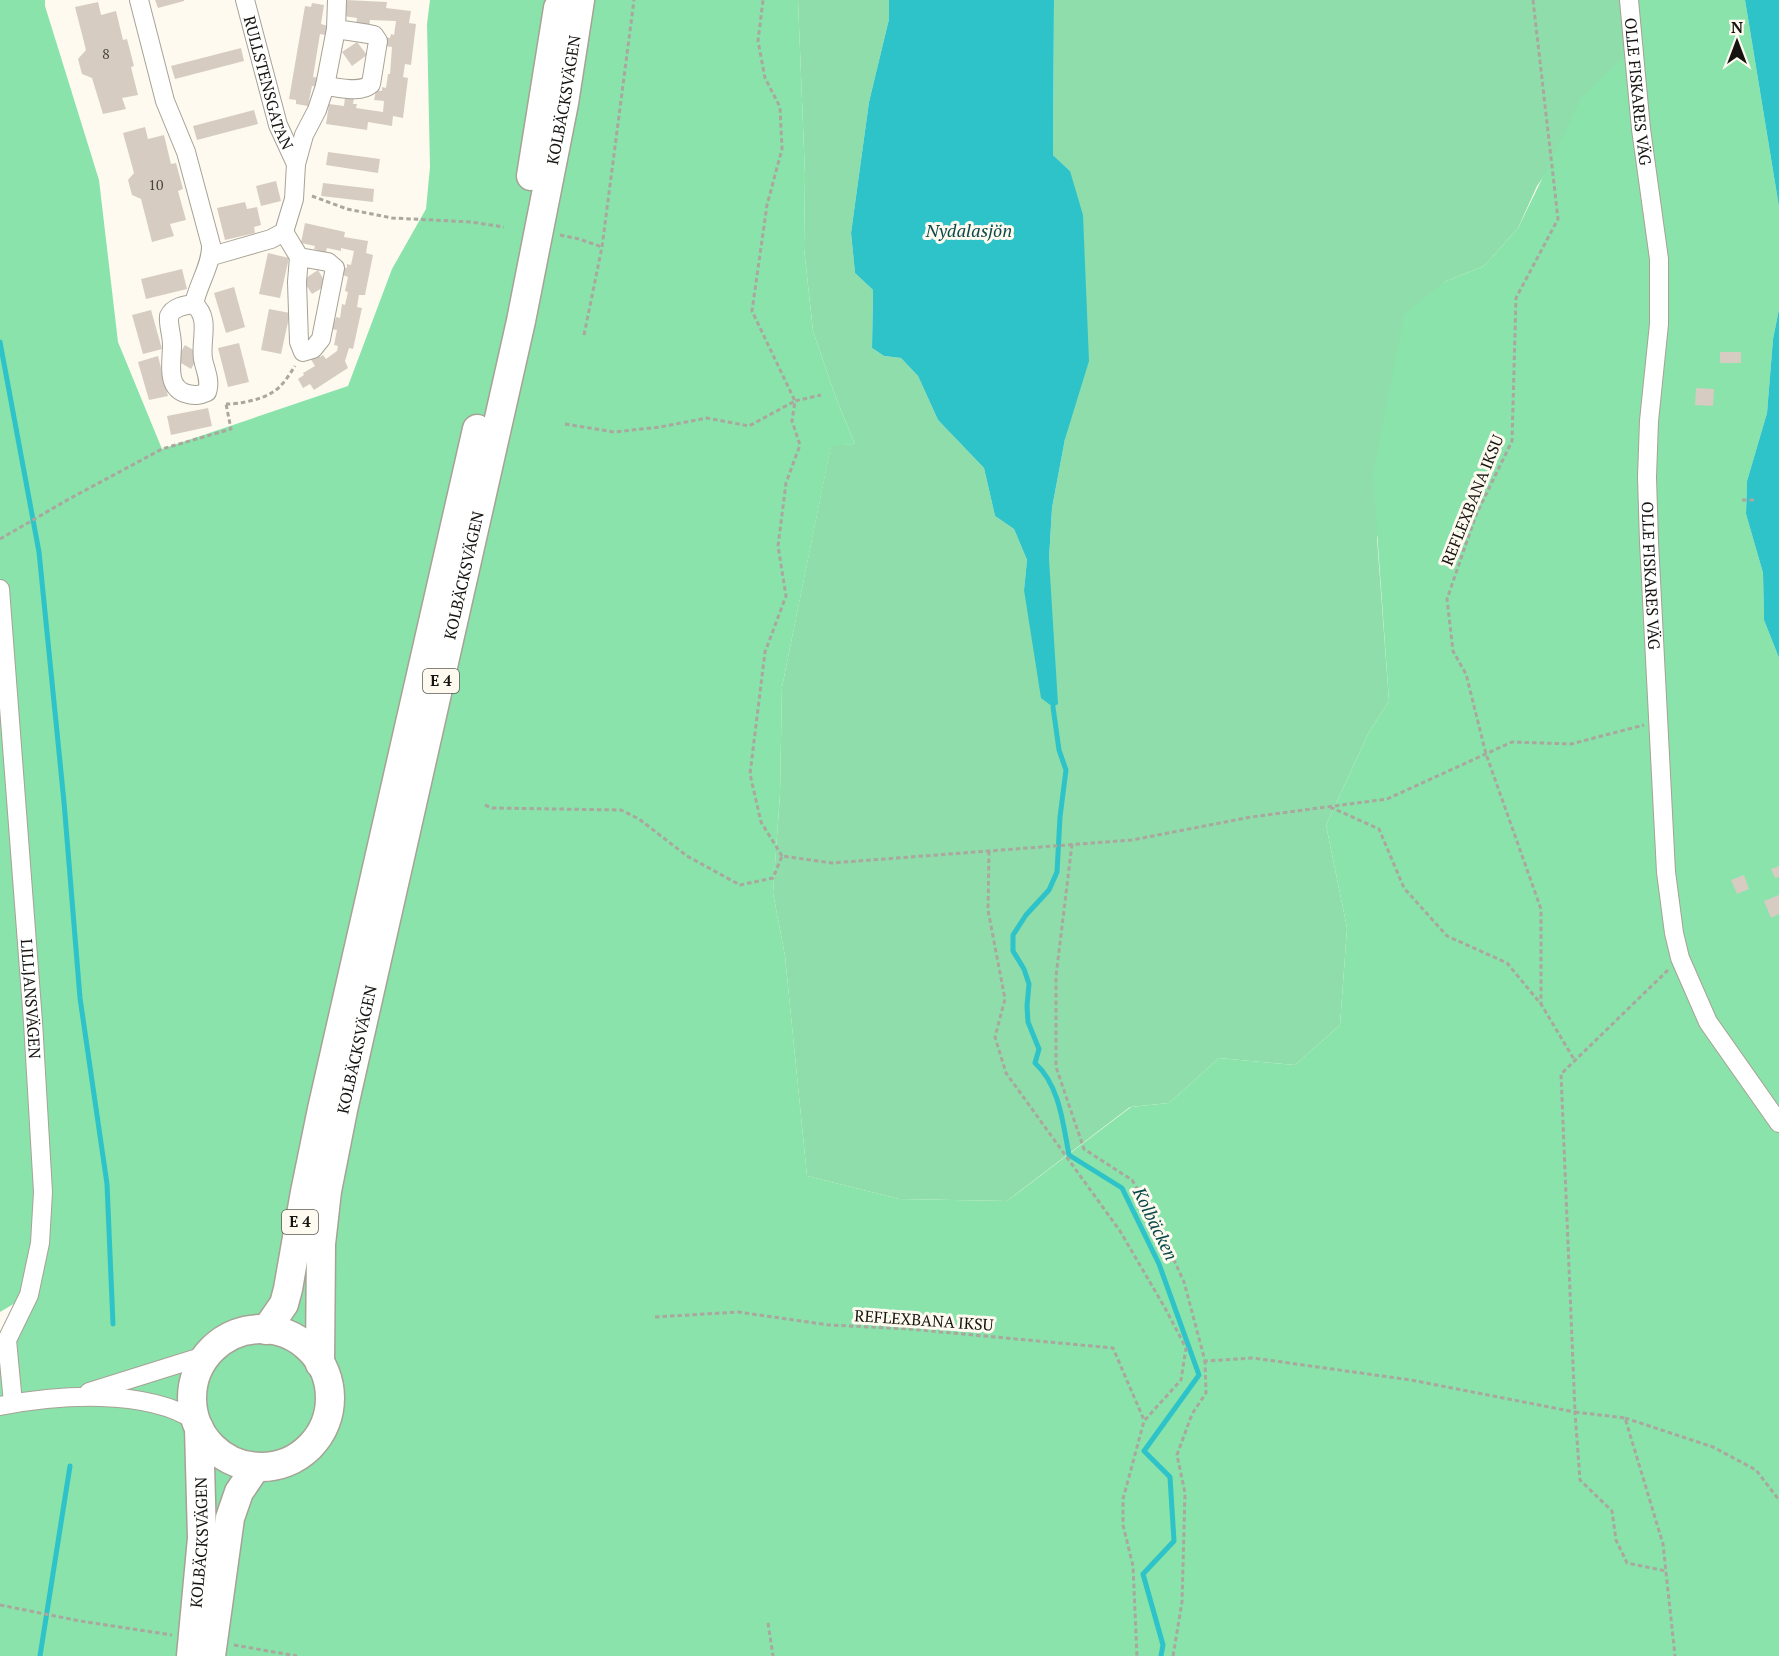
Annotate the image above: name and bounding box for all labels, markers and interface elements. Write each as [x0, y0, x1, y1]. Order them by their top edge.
north arrow [1707, 12, 1767, 72]
street label: RULLSTENSGATAN [239, 13, 299, 153]
text: N [1731, 16, 1743, 38]
street label: OLLE FISKARES VÄG [1620, 17, 1657, 167]
street label: KOLBÄCKSVÄGEN [541, 33, 585, 166]
house number: 8 [102, 44, 110, 63]
house number: 10 [149, 175, 163, 194]
water label: Nydalasjön [925, 218, 1012, 242]
street label: REFLEXBANA IKSU [1436, 431, 1508, 569]
street label: OLLE FISKARES VÄG [1637, 501, 1666, 650]
street label: KOLBÄCKSVÄGEN [438, 509, 489, 642]
road number: E 4 [423, 669, 459, 693]
street label: LILLJANSVÄGEN [16, 938, 46, 1060]
street label: KOLBÄCKSVÄGEN [332, 983, 382, 1116]
water label: Kolbäcken [1127, 1182, 1184, 1264]
road number: E 4 [282, 1210, 318, 1234]
street label: REFLEXBANA IKSU [854, 1304, 995, 1336]
street label: KOLBÄCKSVÄGEN [185, 1476, 213, 1609]

